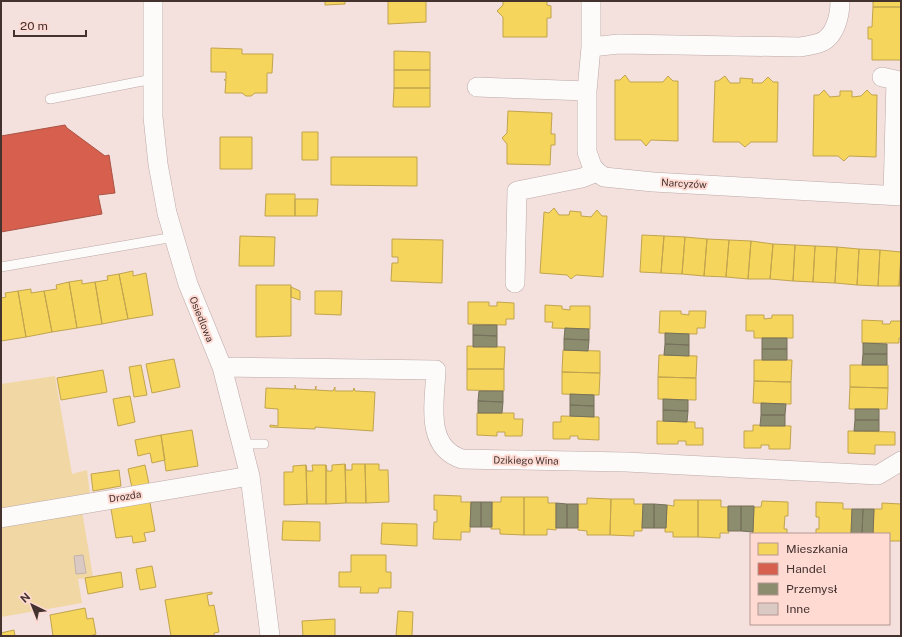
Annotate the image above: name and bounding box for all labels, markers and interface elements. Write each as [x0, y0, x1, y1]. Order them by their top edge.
scale bar [14, 12, 86, 38]
text: 20 m [20, 19, 48, 33]
street label: Narcyzów [661, 176, 707, 190]
street label: Osiedlowa [187, 294, 217, 344]
street label: Dzikiego Wina [493, 453, 559, 467]
street label: Drozda [108, 488, 142, 504]
legend [750, 533, 890, 625]
text: Mieszkania [786, 542, 848, 556]
text: Handel [786, 562, 827, 576]
text: Przemysł [786, 582, 838, 596]
north arrow [12, 585, 52, 625]
text: N [18, 590, 32, 605]
text: Inne [786, 602, 810, 616]

